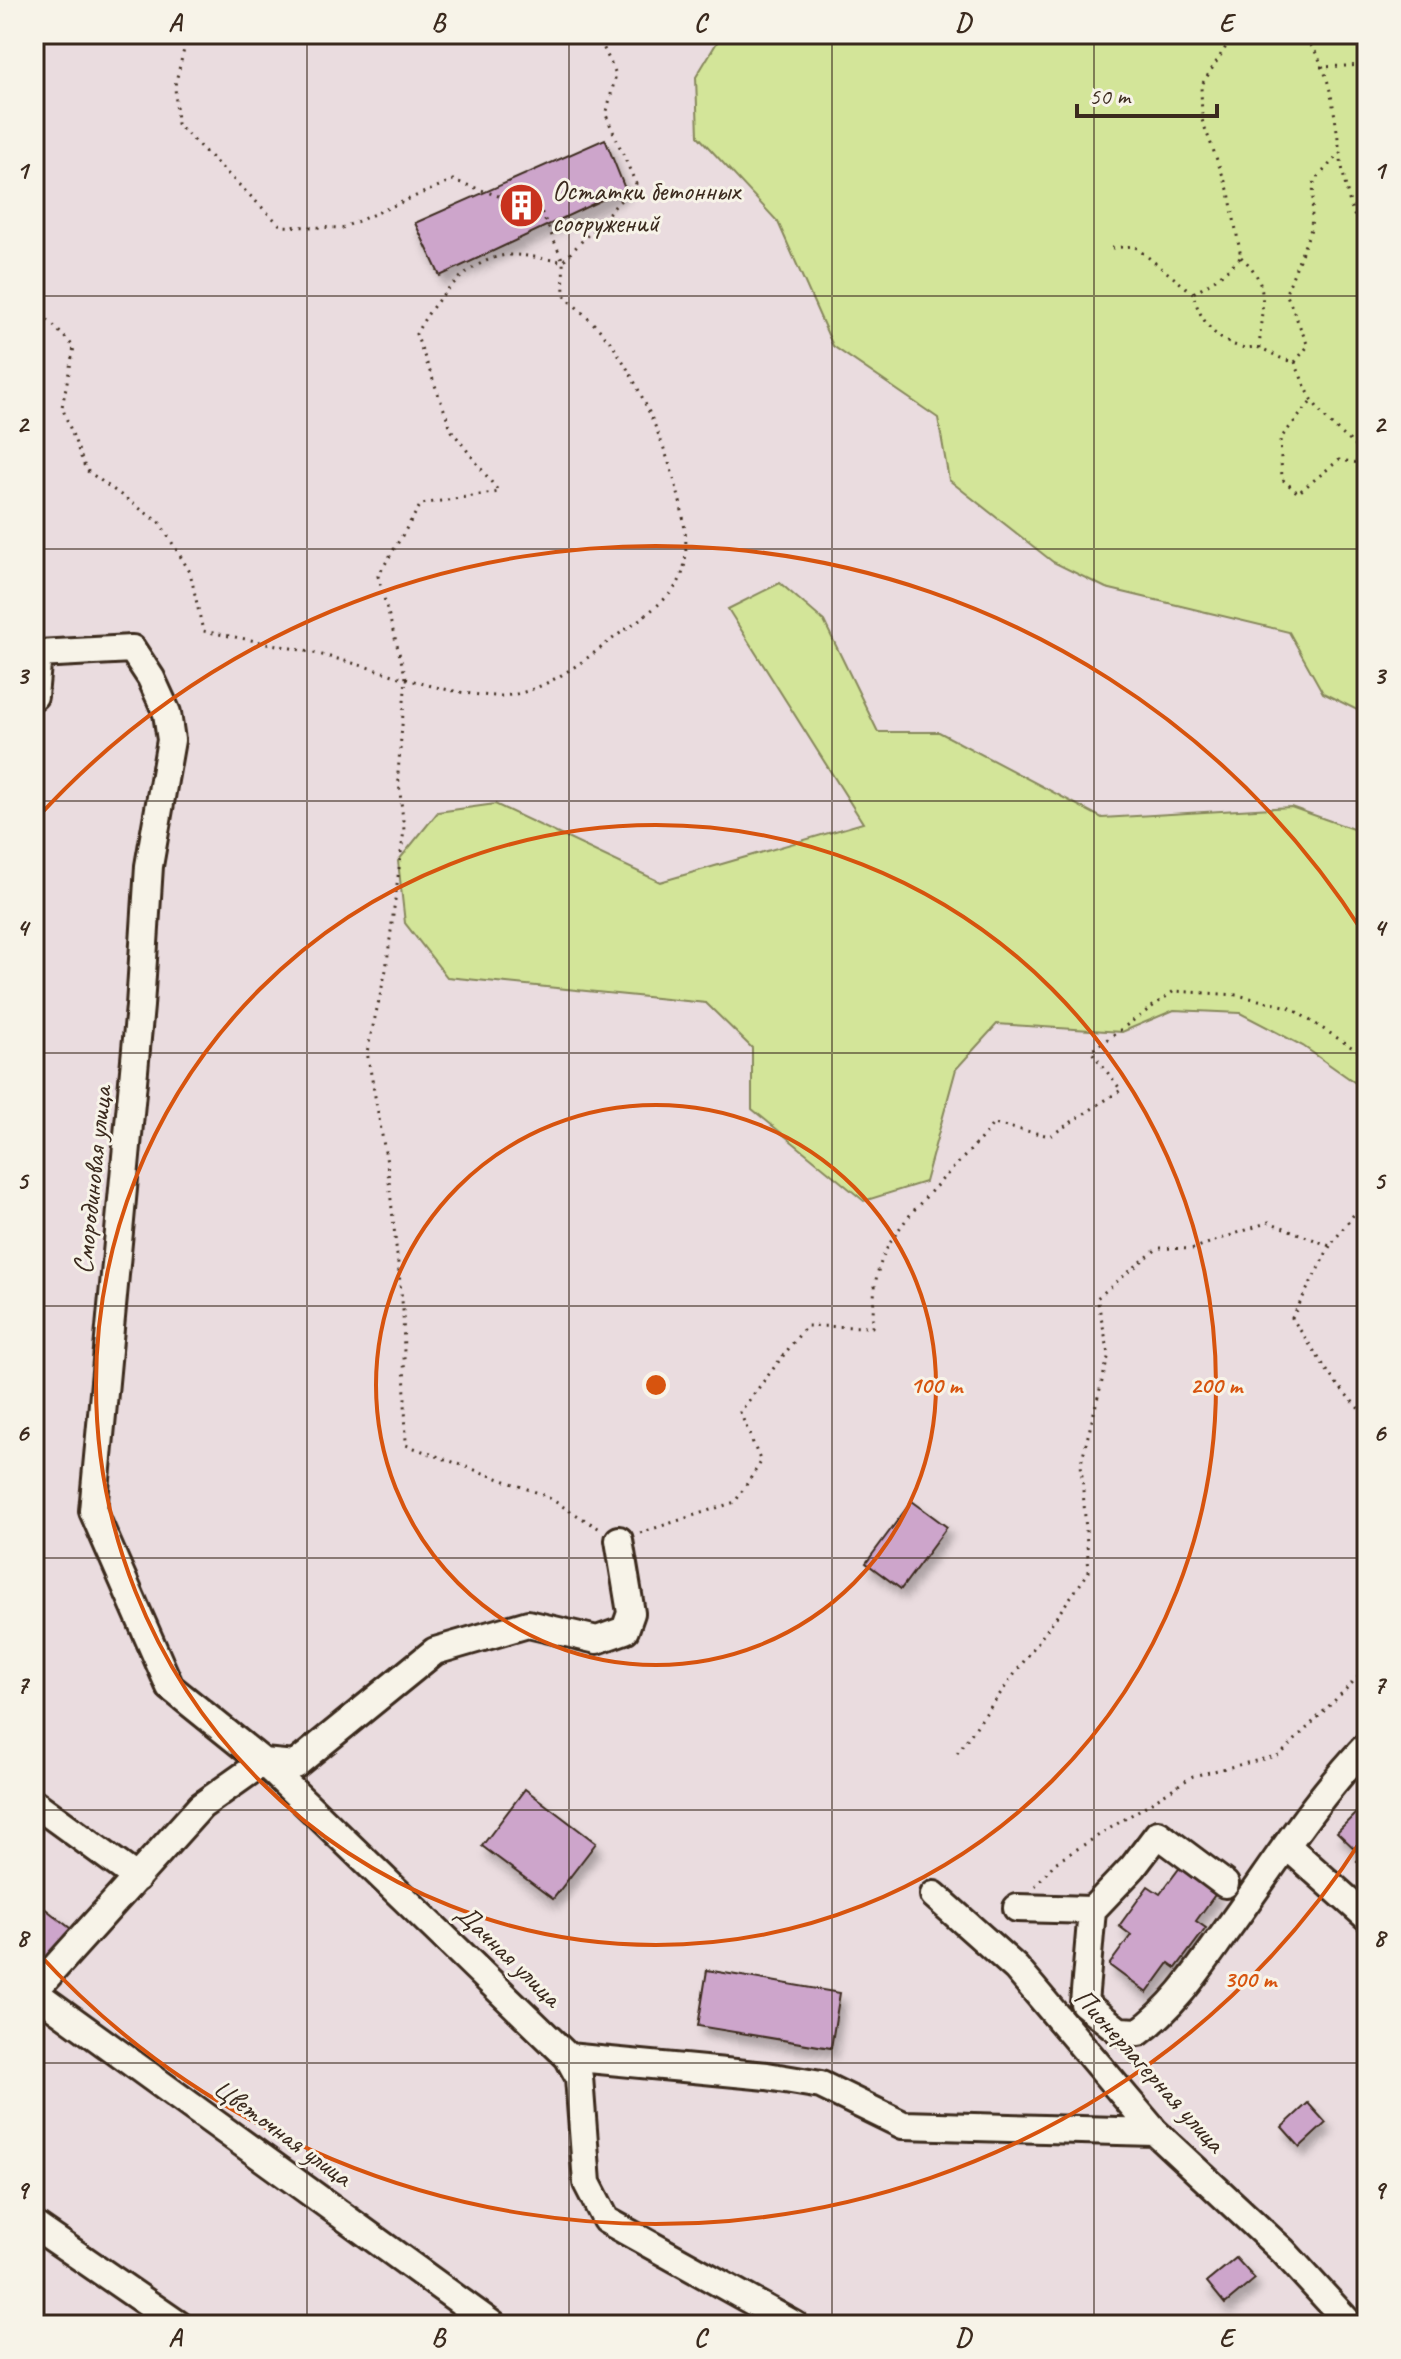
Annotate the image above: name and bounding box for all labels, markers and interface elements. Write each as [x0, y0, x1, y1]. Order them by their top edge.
text: A [168, 6, 183, 39]
text: B [431, 6, 447, 39]
text: C [694, 6, 710, 39]
text: D [955, 6, 973, 39]
text: E [1219, 6, 1237, 39]
scale bar [1077, 68, 1217, 118]
text: 50 m [1089, 81, 1132, 111]
text: 1 [16, 154, 31, 187]
text: 1 [1373, 154, 1388, 187]
place label: Остатки бетонных сооружений [552, 173, 742, 240]
building icon: Остатки бетонных сооружений [497, 182, 545, 230]
text: 2 [16, 407, 30, 440]
text: 2 [1373, 407, 1387, 440]
text: 3 [16, 659, 30, 692]
text: 3 [1373, 659, 1387, 692]
text: 4 [16, 911, 31, 944]
text: 4 [1373, 911, 1388, 944]
street label: Смородиновая улица [65, 1082, 120, 1276]
text: 5 [16, 1164, 30, 1197]
text: 5 [1373, 1164, 1387, 1197]
text: 100 m [910, 1370, 964, 1400]
text: 200 m [1190, 1370, 1244, 1400]
centre of rings [642, 1371, 670, 1399]
text: 6 [16, 1416, 30, 1449]
text: 6 [1373, 1416, 1387, 1449]
text: 7 [16, 1668, 30, 1701]
text: 7 [1373, 1668, 1387, 1701]
street label: Дачная улица [449, 1896, 571, 2016]
text: 8 [16, 1921, 31, 1954]
text: 8 [1373, 1921, 1388, 1954]
text: 300 m [1224, 1964, 1278, 1994]
street label: Пионерлагерная улица [1067, 1980, 1234, 2161]
street label: Цветочная улица [207, 2070, 361, 2195]
text: 9 [16, 2173, 30, 2206]
text: 9 [1373, 2173, 1387, 2206]
text: A [168, 2321, 183, 2354]
text: B [431, 2321, 447, 2354]
text: C [694, 2321, 710, 2354]
text: D [955, 2321, 973, 2354]
text: E [1219, 2321, 1237, 2354]

